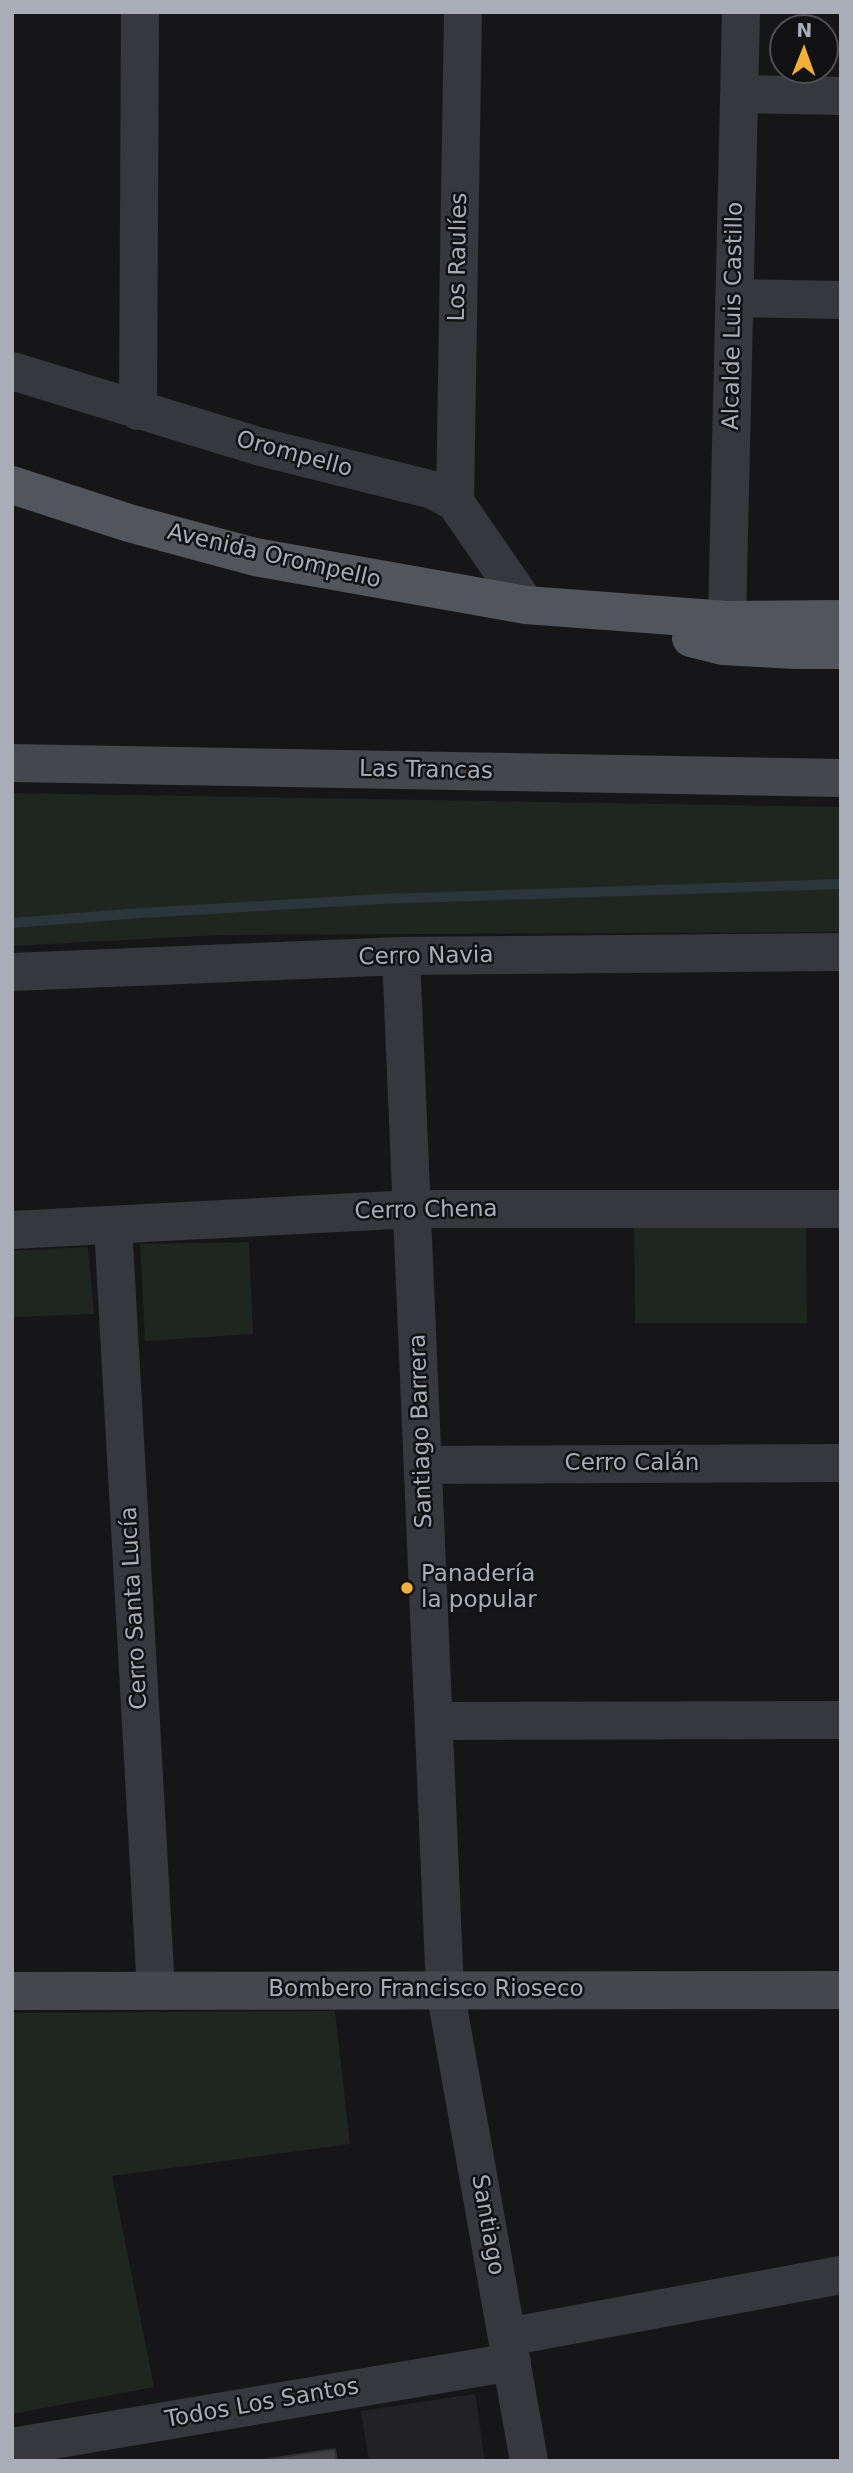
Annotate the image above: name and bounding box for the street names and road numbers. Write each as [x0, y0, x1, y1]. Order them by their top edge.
street label: Los Raulíes [444, 192, 474, 322]
street label: Alcalde Luis Castillo [718, 202, 750, 430]
street label: Orompello [233, 426, 355, 484]
street label: Avenida Orompello [165, 519, 383, 595]
street label: Las Trancas [359, 756, 493, 786]
street label: Cerro Navia [358, 942, 494, 972]
street label: Cerro Chena [354, 1196, 498, 1226]
street label: Santiago Barrera [405, 1333, 439, 1529]
street label: Cerro Calán [565, 1450, 699, 1478]
street label: Cerro Santa Lucía [116, 1506, 154, 1710]
street label: Bombero Francisco Rioseco [268, 1976, 584, 2004]
street label: Santiago [465, 2173, 509, 2277]
street label: Todos Los Santos [163, 2373, 361, 2435]

